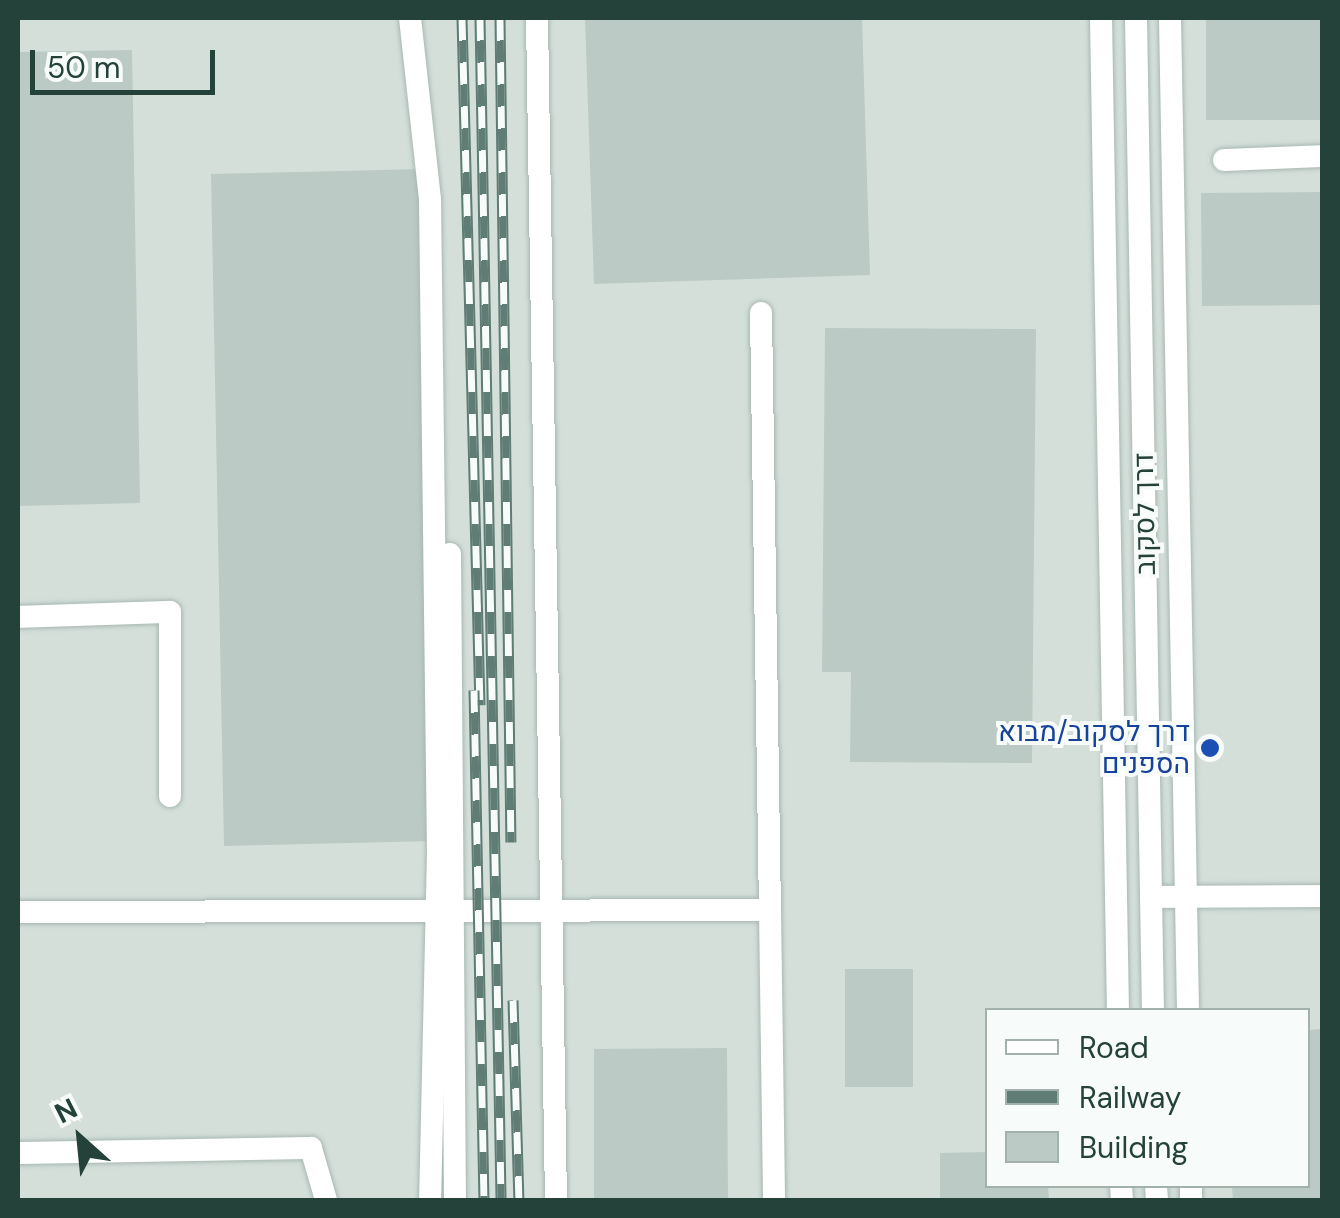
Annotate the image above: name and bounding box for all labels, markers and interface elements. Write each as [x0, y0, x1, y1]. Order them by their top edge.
scale bar [35, 30, 220, 92]
text: 50 m [47, 48, 121, 87]
street label: דרך לסקוב [1127, 453, 1163, 575]
place label: דרך לסקוב/מבוא הספנים [998, 715, 1190, 781]
marker: דרך לסקוב/מבוא הספנים [1199, 737, 1221, 759]
legend [985, 1008, 1310, 1188]
text: Road [1079, 1028, 1149, 1067]
text: Railway [1079, 1078, 1182, 1117]
north arrow [30, 1088, 130, 1188]
text: N [49, 1090, 84, 1132]
text: Building [1079, 1128, 1188, 1167]

